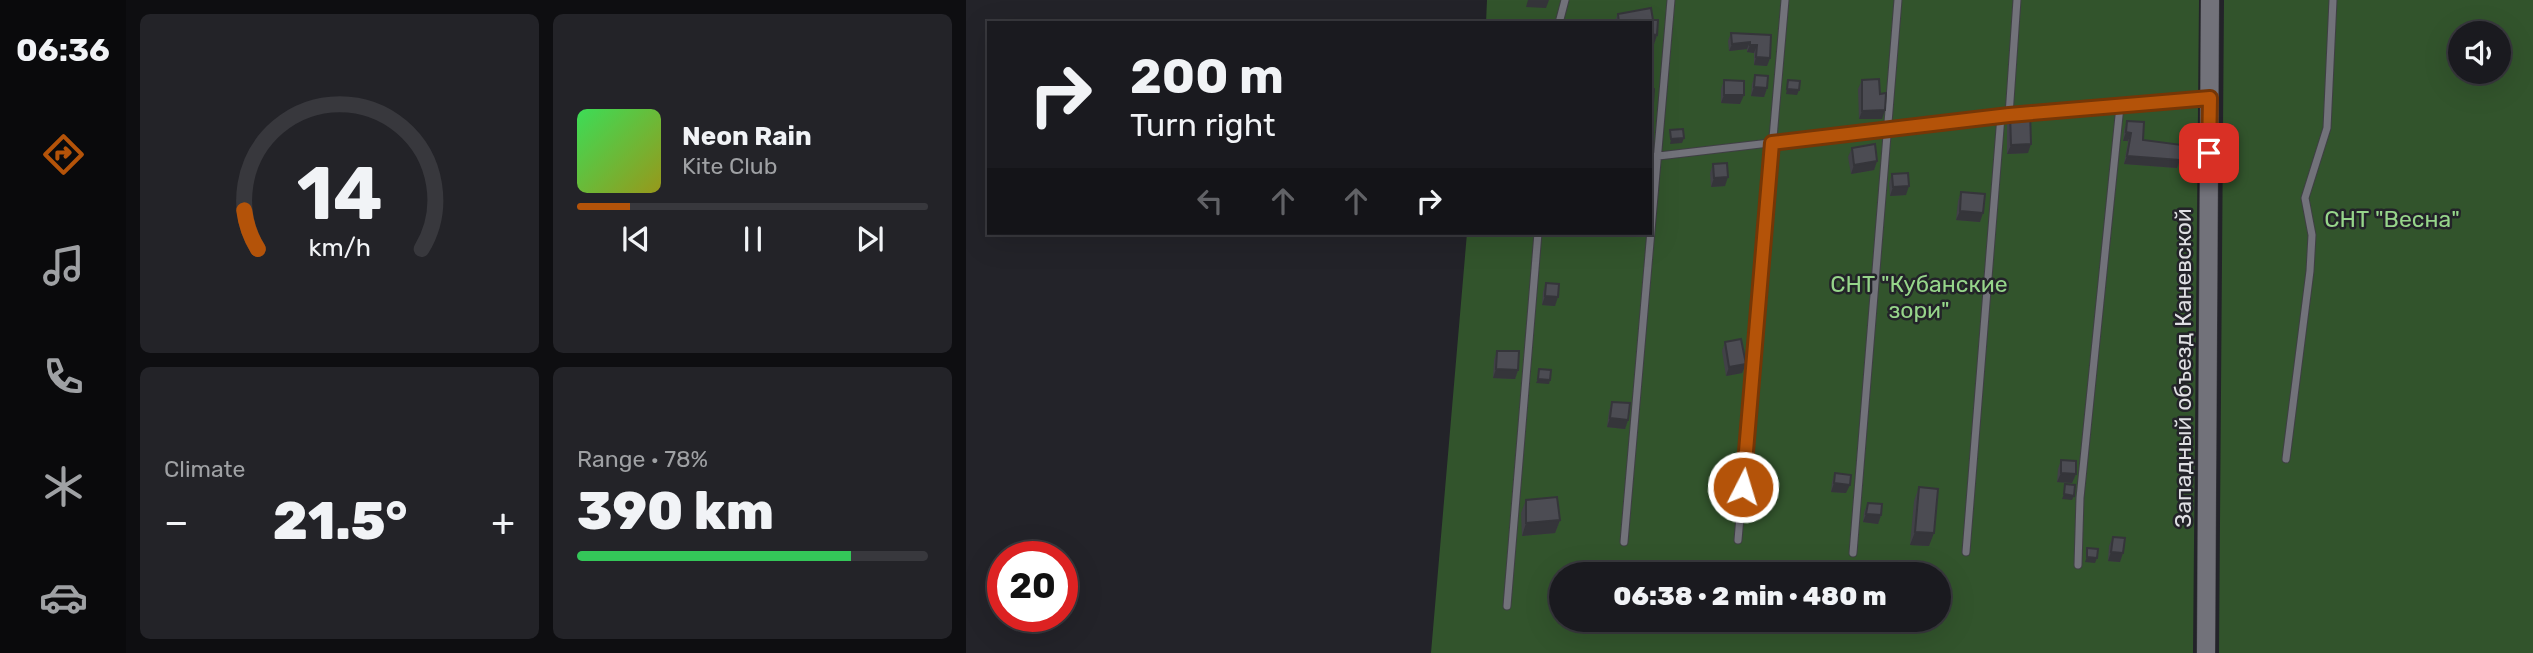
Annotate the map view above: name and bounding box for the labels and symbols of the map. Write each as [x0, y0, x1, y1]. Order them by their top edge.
pin [2179, 123, 2239, 183]
park label: СНТ "Весна" [2324, 205, 2460, 233]
street label: Западный объезд Каневской [2169, 208, 2197, 528]
park label: СНТ "Кубанские зори" [1830, 270, 2008, 324]
position arrow [1706, 450, 1780, 524]
speed limit sign: 20 [987, 541, 1078, 632]

